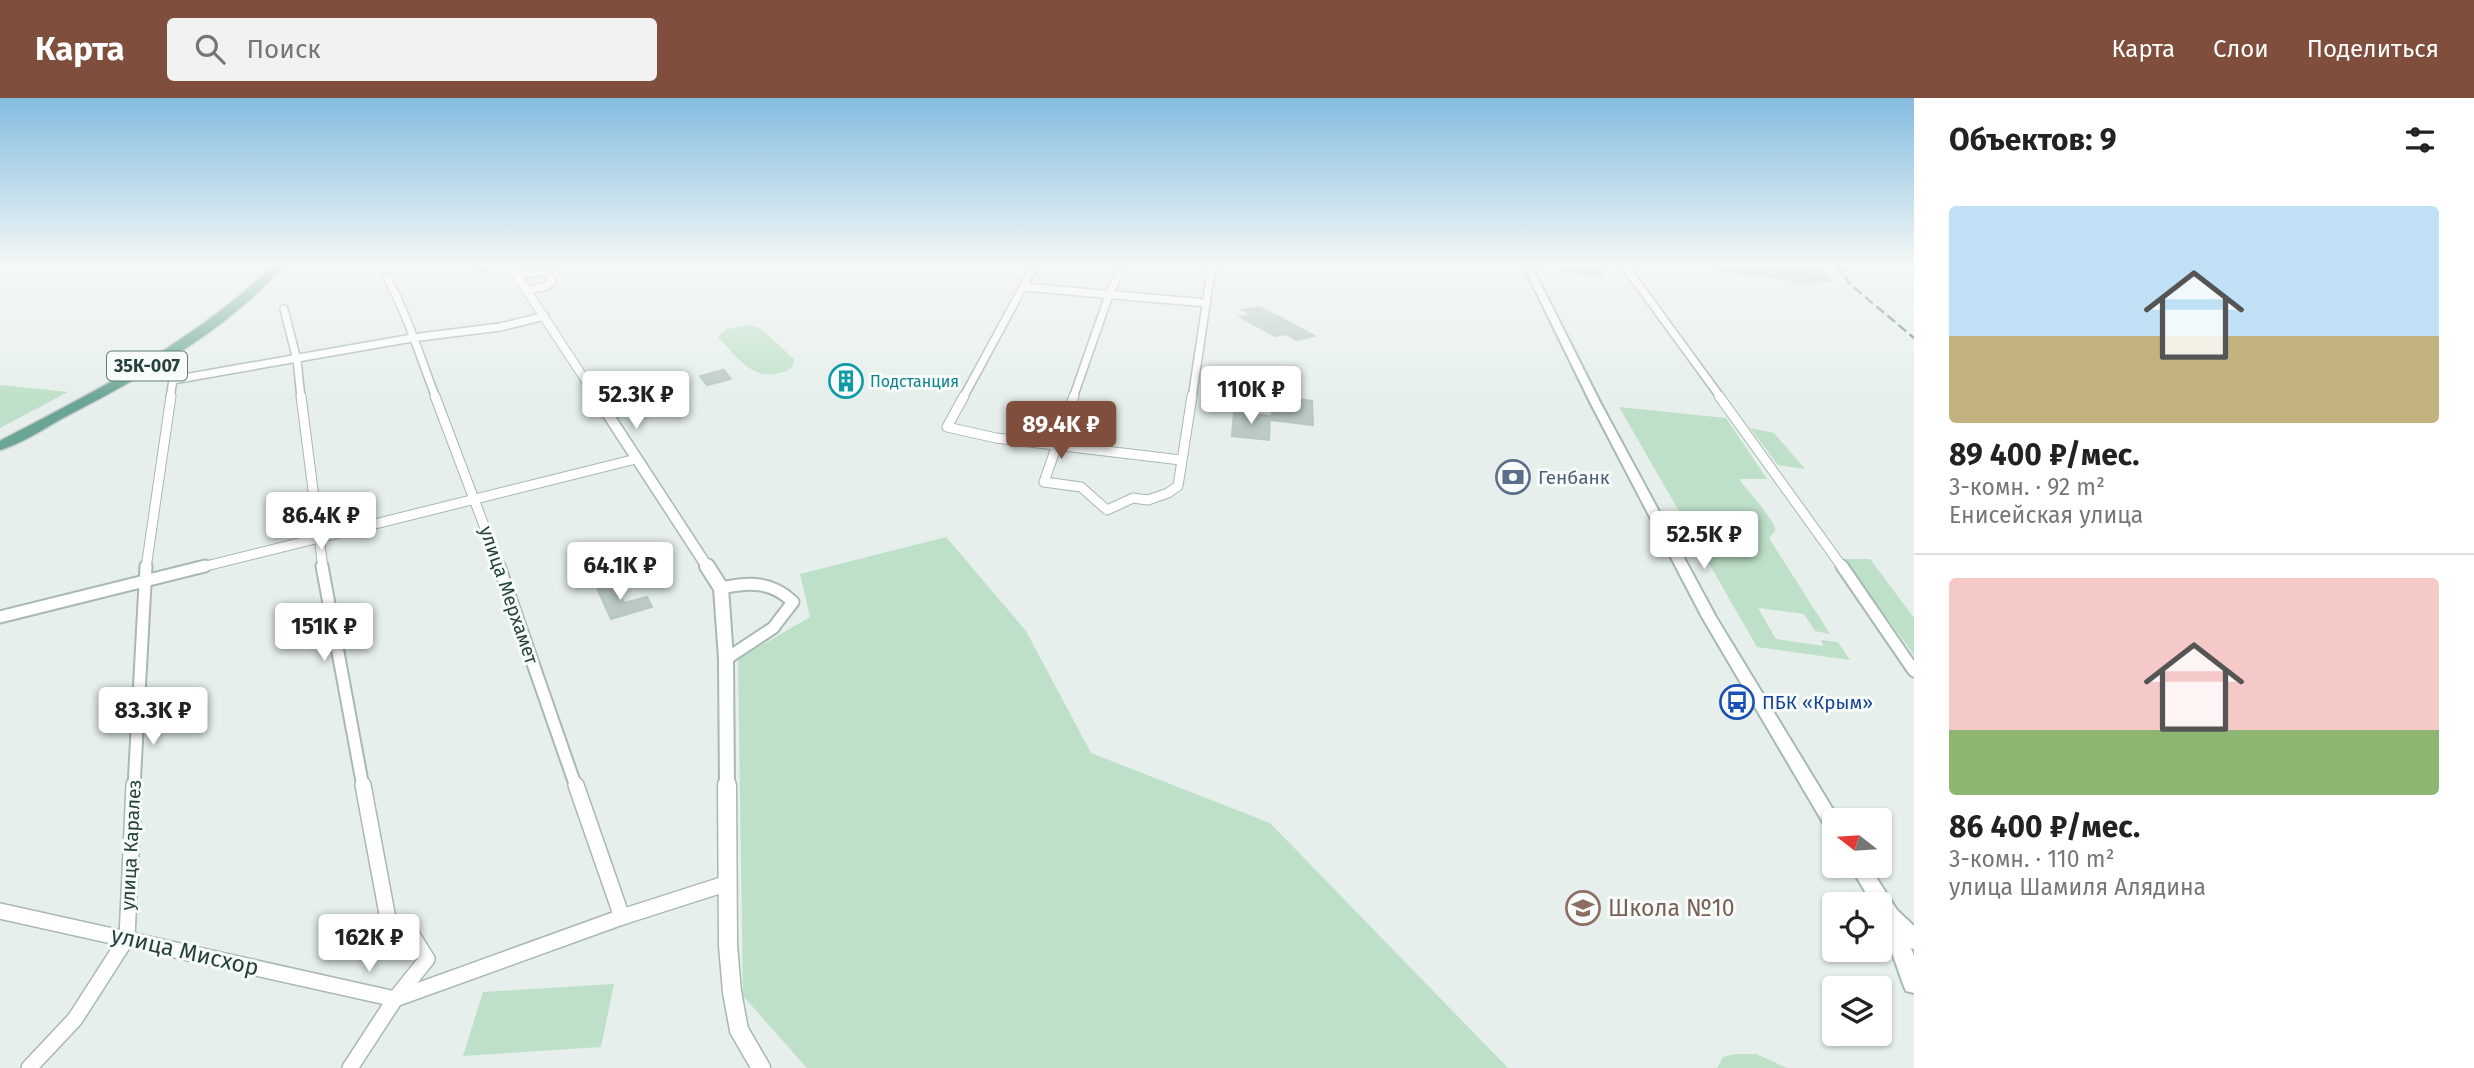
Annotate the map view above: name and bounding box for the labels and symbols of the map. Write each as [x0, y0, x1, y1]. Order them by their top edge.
road number: 35К-007 [107, 352, 187, 380]
building icon: Подстанция [827, 362, 865, 400]
pin: 110K ₽ [1194, 366, 1308, 426]
pin: 52.3K ₽ [571, 372, 701, 431]
place label: Подстанция [870, 372, 959, 391]
pin: 89.4K ₽ [996, 402, 1126, 461]
bank icon: Генбанк [1494, 458, 1532, 496]
place label: Генбанк [1538, 466, 1610, 489]
pin: 86.4K ₽ [256, 492, 386, 552]
pin: 52.5K ₽ [1639, 512, 1769, 571]
street label: улица Мерхамет [475, 523, 544, 668]
pin: 64.1K ₽ [555, 542, 685, 602]
pin: 151K ₽ [267, 603, 381, 663]
bus stop icon: ПБК «Крым» [1718, 683, 1756, 721]
pin: 83.3K ₽ [88, 688, 218, 747]
place label: ПБК «Крым» [1762, 691, 1873, 714]
street label: улица Каралез [116, 779, 146, 911]
north arrow [1822, 808, 1892, 878]
school or university icon: Школа №10 [1564, 889, 1602, 927]
place label: Школа №10 [1608, 894, 1735, 922]
pin: 162K ₽ [312, 914, 426, 974]
street label: улица Мисхор [108, 920, 262, 982]

